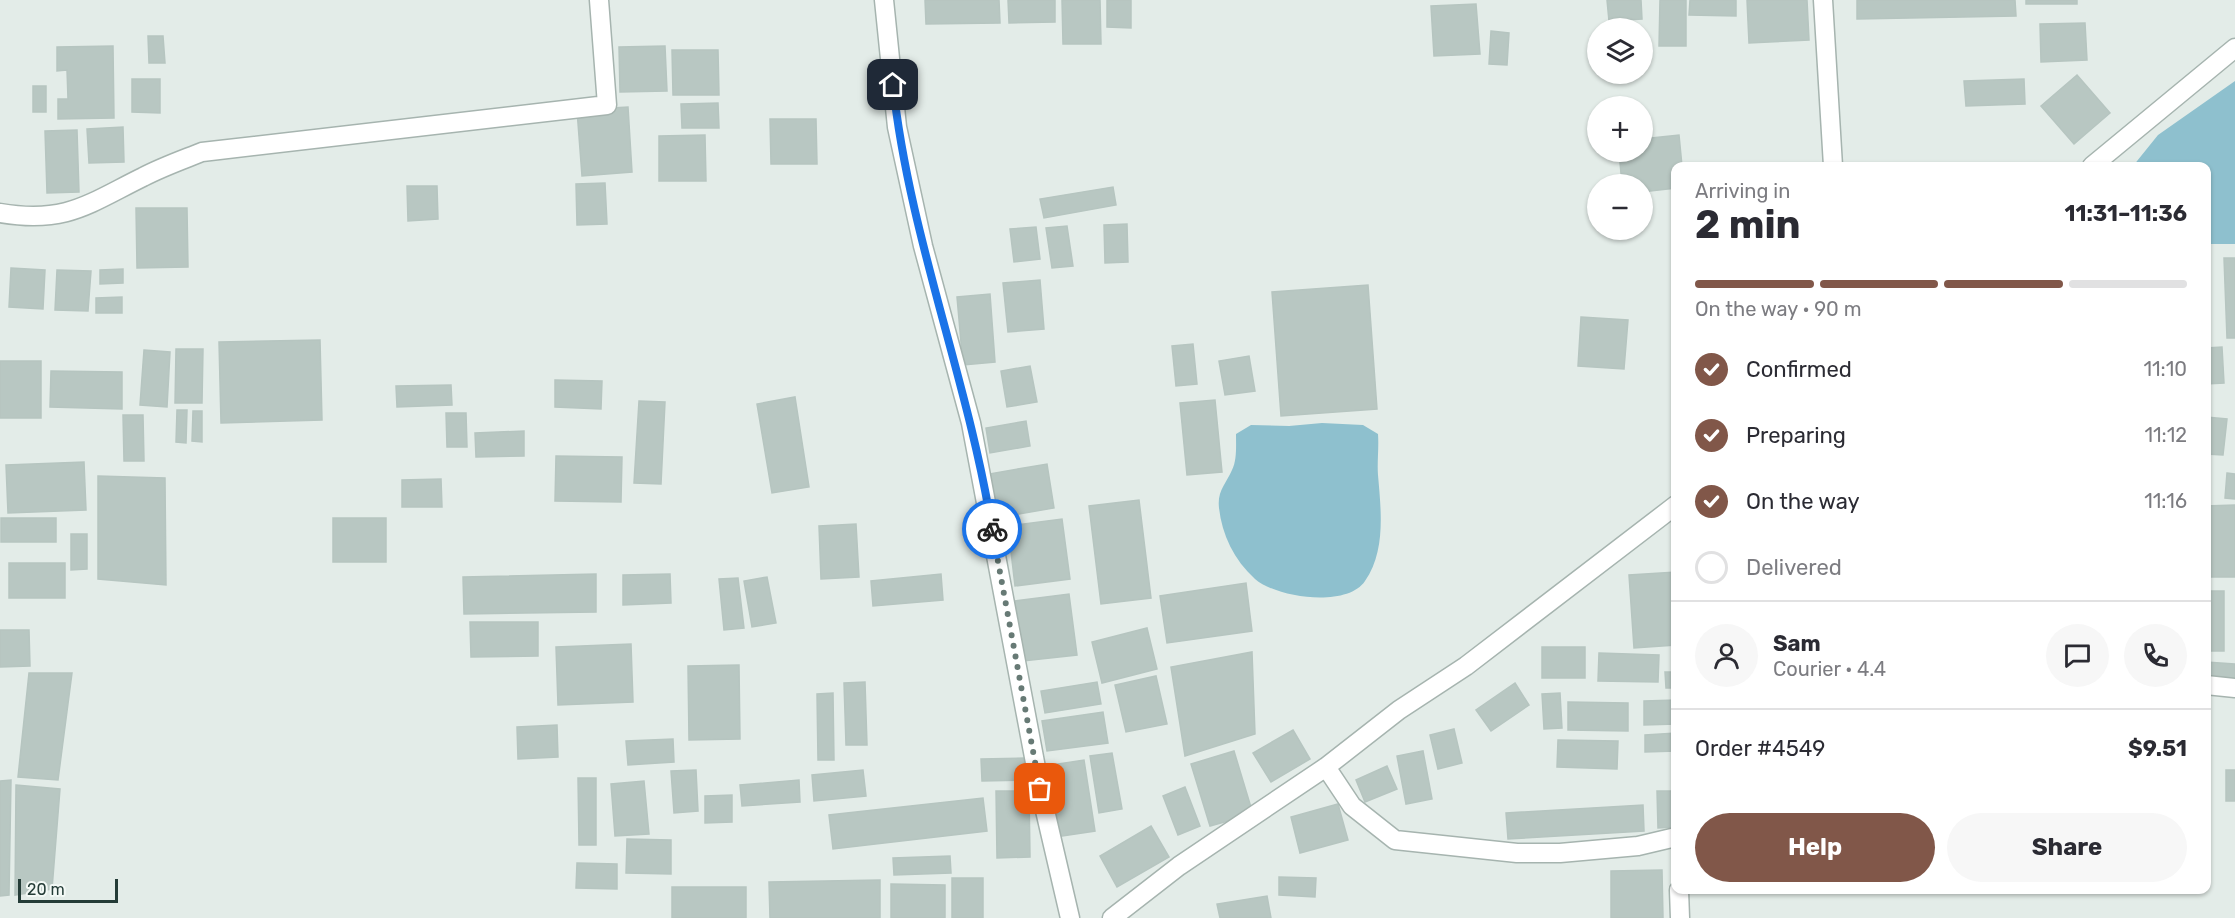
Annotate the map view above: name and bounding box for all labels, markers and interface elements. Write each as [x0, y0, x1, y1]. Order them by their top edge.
map controls [1587, 18, 1653, 240]
button: layers [1587, 18, 1653, 84]
pin [867, 59, 918, 110]
icon: home [876, 68, 909, 101]
button: + [1587, 96, 1653, 162]
button: − [1587, 174, 1653, 240]
text: Arriving in [1695, 179, 1790, 203]
text: 11:31–11:36 [2065, 200, 2187, 227]
text: 2 min [1695, 202, 1801, 248]
text: On the way · 90 m [1695, 297, 1861, 321]
icon: check [1695, 353, 1728, 386]
text: Confirmed [1746, 356, 1852, 383]
text: 11:10 [2144, 357, 2187, 381]
icon: check [1695, 419, 1728, 452]
text: Preparing [1746, 422, 1846, 449]
text: 11:12 [2144, 423, 2187, 447]
icon: check [1695, 485, 1728, 518]
text: On the way [1746, 488, 1860, 515]
text: 11:16 [2144, 489, 2187, 513]
courier [962, 499, 1022, 559]
icon: bike [976, 513, 1009, 546]
text: Delivered [1746, 554, 1842, 581]
button: person [1695, 624, 1758, 687]
button: chat [2046, 624, 2109, 687]
button: phone [2124, 624, 2187, 687]
text: Sam [1773, 630, 1821, 657]
text: Courier · 4.4 [1773, 657, 1886, 681]
text: Order #4549 [1695, 735, 1825, 762]
text: $9.51 [2128, 735, 2187, 762]
pin [1014, 763, 1065, 814]
icon: bag [1023, 772, 1056, 805]
button: Help [1695, 813, 1935, 882]
button: Share [1947, 813, 2187, 882]
scale bar [18, 876, 118, 904]
text: 20 m [27, 880, 65, 899]

